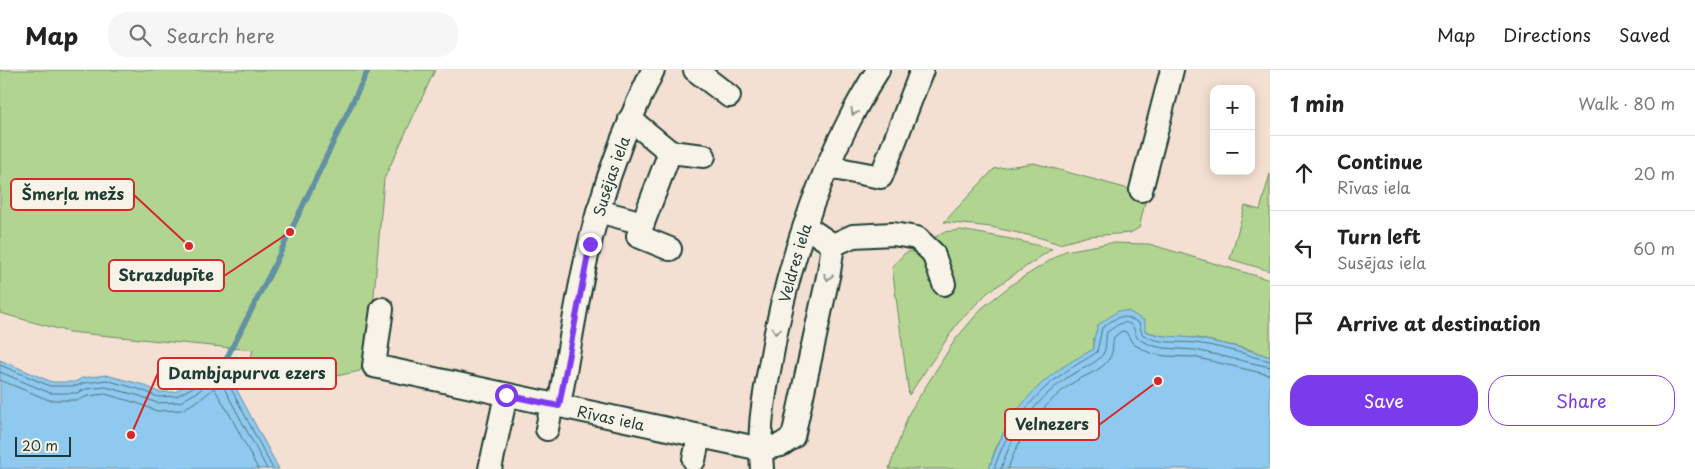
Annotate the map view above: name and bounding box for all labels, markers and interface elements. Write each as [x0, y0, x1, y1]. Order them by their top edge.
search box [108, 12, 458, 57]
text: Map [25, 17, 78, 53]
icon: search [126, 21, 154, 49]
text: Search here [166, 21, 275, 49]
text: Map [1437, 21, 1475, 48]
text: Directions [1503, 21, 1591, 48]
text: Saved [1619, 21, 1670, 48]
map controls [1210, 85, 1255, 175]
button: + [1210, 85, 1255, 130]
text: 1 min [1290, 87, 1344, 119]
text: Walk · 80 m [1578, 91, 1675, 115]
one-way arrow [850, 107, 860, 116]
button: − [1210, 130, 1255, 175]
street label: Susējas iela [586, 132, 634, 219]
text: Continue [1337, 147, 1423, 175]
icon: ahead [1290, 159, 1318, 187]
text: 20 m [1634, 161, 1675, 185]
text: Rīvas iela [1337, 175, 1410, 199]
callout: Šmerļa mežs [11, 179, 134, 210]
text: Šmerļa mežs [22, 181, 125, 205]
street label: Veldres iela [772, 219, 816, 304]
text: Turn left [1337, 222, 1421, 250]
route end [579, 233, 602, 256]
icon: left [1290, 234, 1318, 262]
text: 60 m [1633, 236, 1675, 260]
text: Susējas iela [1337, 250, 1426, 274]
callout: Strazdupīte [109, 260, 224, 291]
text: Strazdupīte [118, 262, 214, 286]
one-way arrow [823, 273, 834, 281]
icon: arrive [1290, 309, 1318, 337]
text: Arrive at destination [1337, 309, 1541, 337]
one-way arrow [771, 326, 782, 335]
callout: Dambjapurva ezers [158, 358, 336, 389]
text: Dambjapurva ezers [168, 360, 326, 384]
button: Save [1290, 375, 1478, 426]
button: Share [1488, 375, 1675, 426]
route start [495, 384, 518, 407]
street label: Rīvas iela [575, 398, 648, 435]
callout: Velnezers [1005, 409, 1099, 440]
text: Velnezers [1015, 411, 1089, 435]
scale bar [15, 434, 71, 457]
text: 20 m [22, 435, 58, 456]

